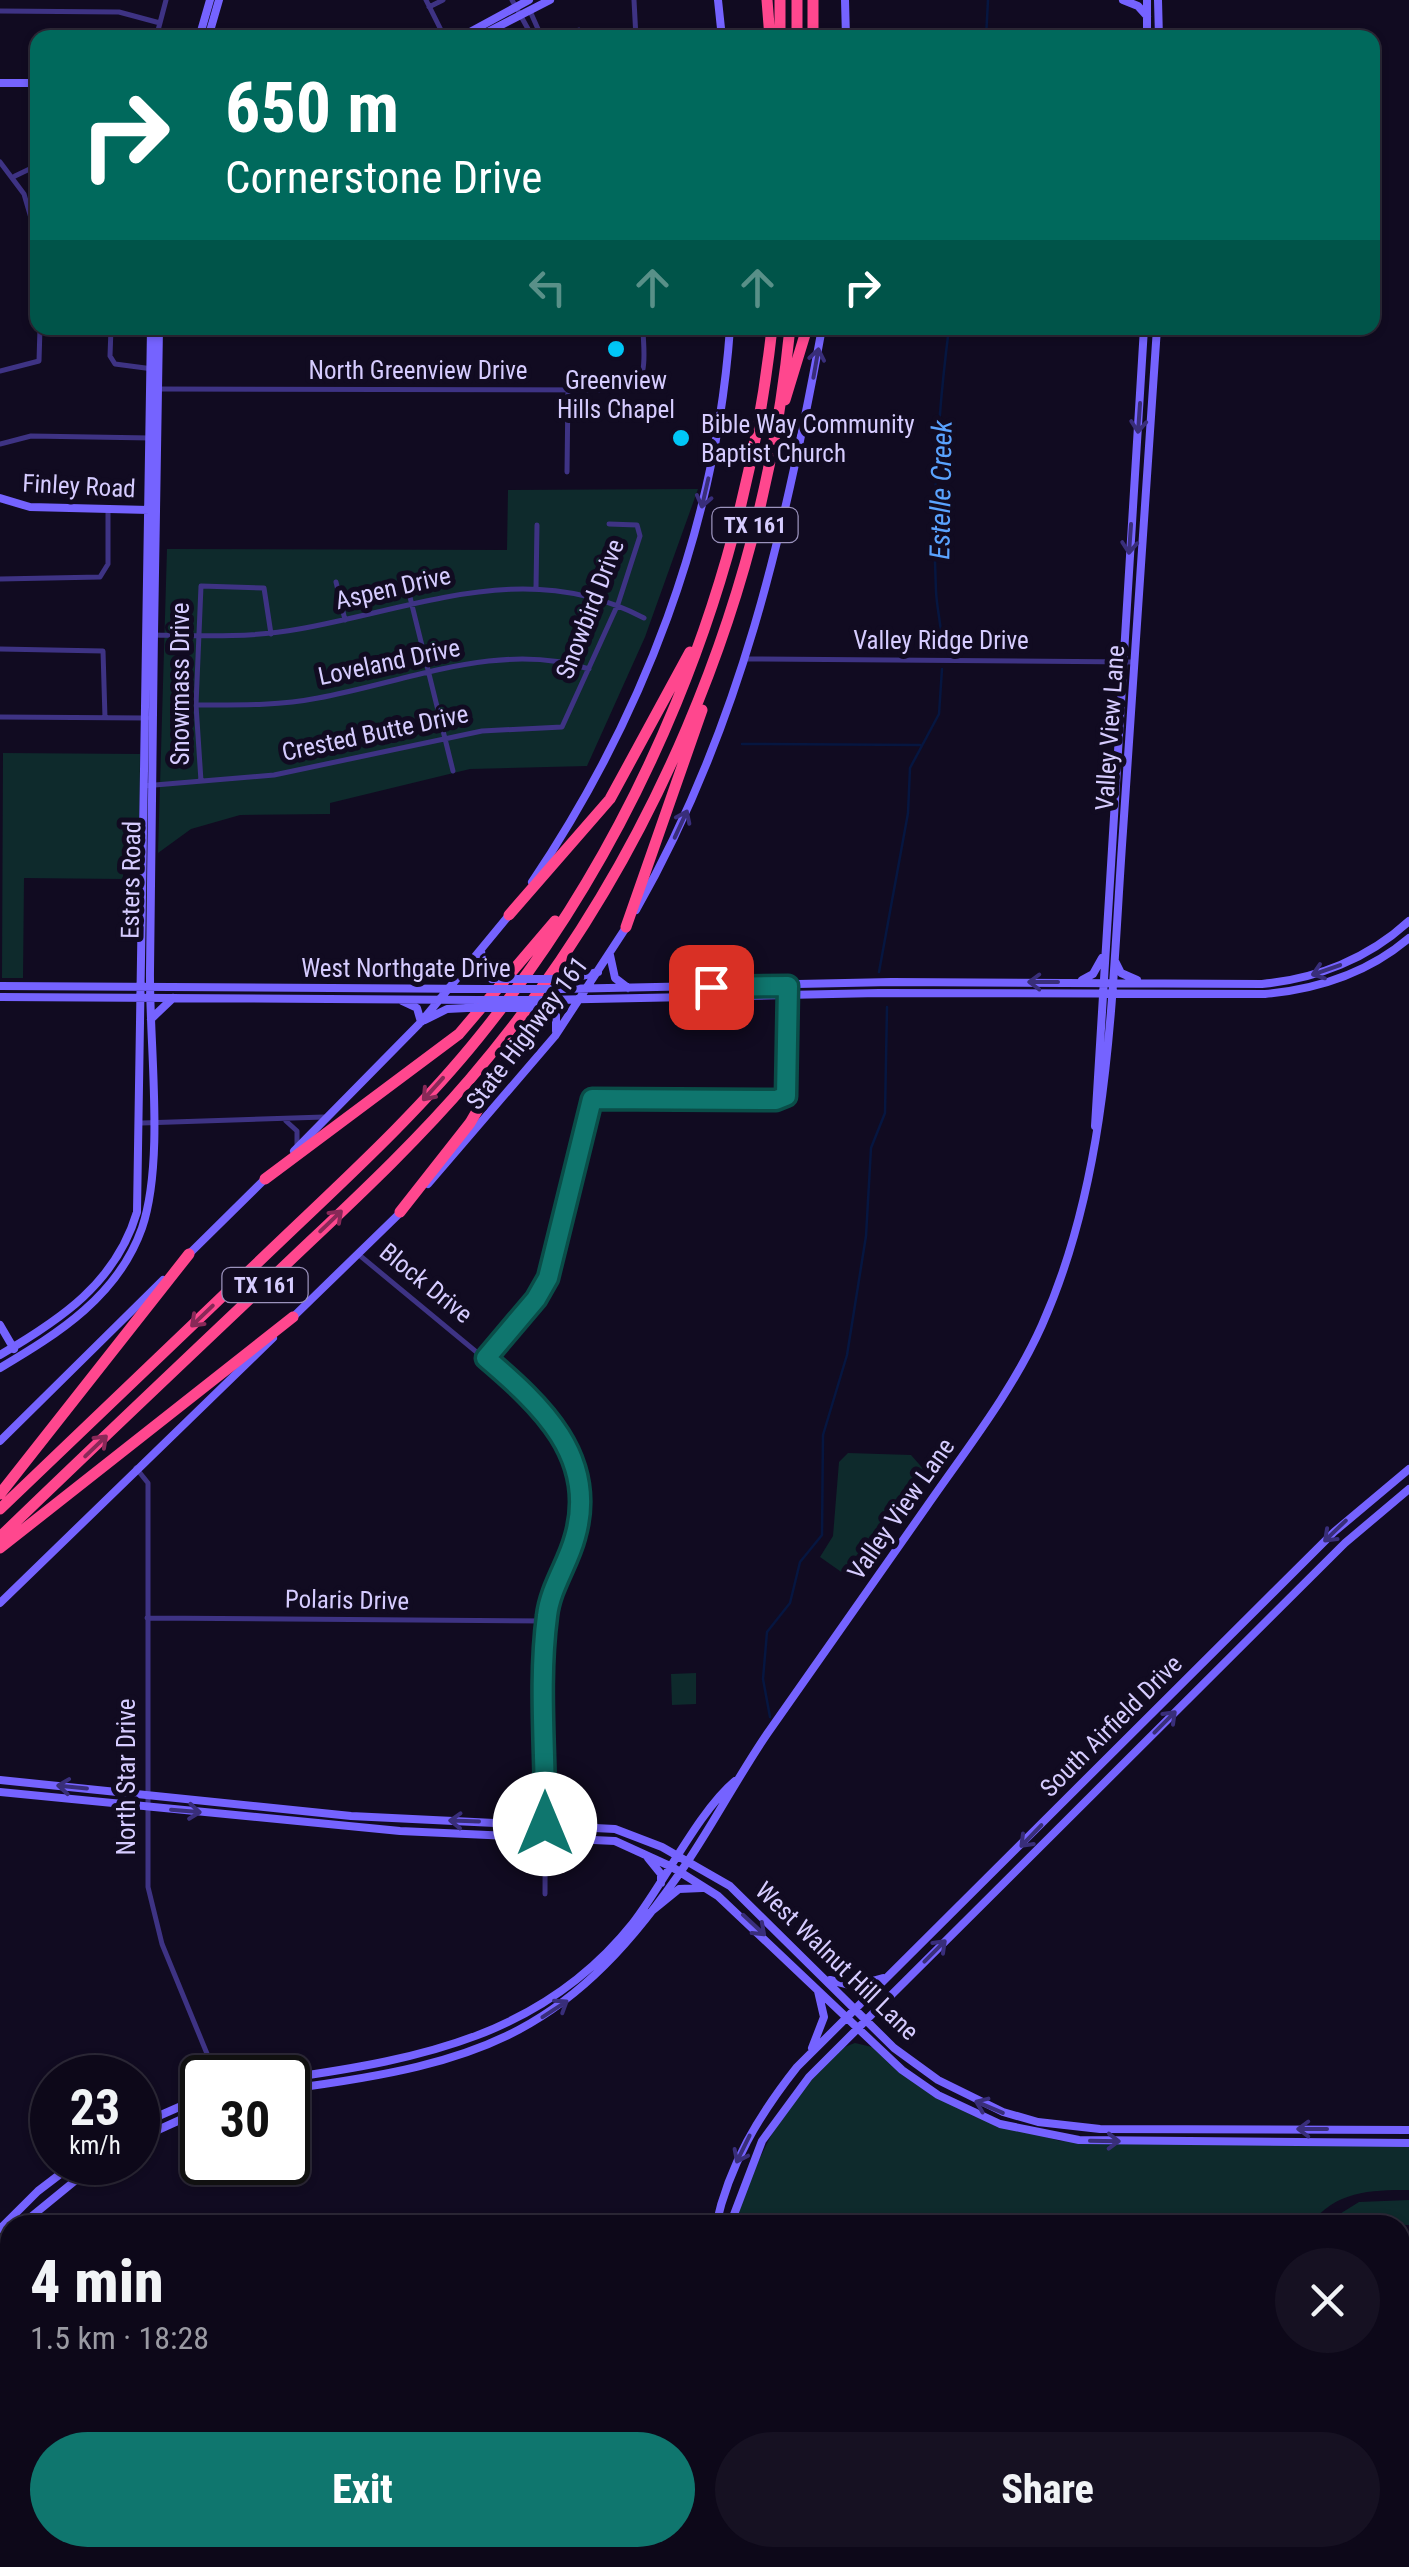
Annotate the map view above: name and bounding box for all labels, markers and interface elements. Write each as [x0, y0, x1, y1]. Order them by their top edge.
text: 650 m [225, 67, 399, 149]
icon: right [60, 70, 190, 200]
text: Cornerstone Drive [225, 151, 542, 204]
icon: left [520, 260, 575, 315]
icon: ahead [625, 260, 680, 315]
icon: ahead [730, 260, 785, 315]
icon: right [835, 260, 890, 315]
marker: Greenview Hills Chapel [605, 338, 627, 360]
one-way arrow [807, 347, 826, 380]
street label: North Greenview Drive [308, 356, 528, 385]
place label: Greenview Hills Chapel [557, 366, 675, 424]
one-way arrow [1129, 401, 1148, 433]
place label: Bible Way Community Baptist Church [701, 410, 915, 468]
water label: Estelle Creek [923, 419, 959, 560]
marker: Bible Way Community Baptist Church [670, 427, 692, 449]
street label: Finley Road [22, 469, 136, 503]
one-way arrow [694, 476, 713, 508]
road number: TX 161 [712, 508, 798, 542]
one-way arrow [1121, 522, 1140, 554]
street label: Snowbird Drive [550, 535, 630, 683]
street label: Aspen Drive [332, 561, 454, 615]
street label: Snowmass Drive [166, 602, 195, 766]
street label: Valley Ridge Drive [853, 626, 1029, 655]
street label: Loveland Drive [315, 633, 463, 691]
street label: Valley View Lane [1090, 644, 1130, 812]
street label: Crested Butte Drive [279, 699, 471, 767]
one-way arrow [673, 810, 692, 840]
street label: Esters Road [115, 821, 147, 939]
pin [669, 945, 754, 1030]
street label: State Highway 161 [460, 951, 594, 1115]
street label: West Northgate Drive [301, 954, 511, 983]
icon: arrive [684, 960, 739, 1015]
one-way arrow [1310, 963, 1342, 981]
one-way arrow [1027, 972, 1060, 992]
one-way arrow [422, 1076, 445, 1101]
one-way arrow [318, 1210, 342, 1234]
street label: Block Drive [374, 1237, 478, 1329]
road number: TX 161 [222, 1268, 308, 1302]
one-way arrow [190, 1304, 214, 1328]
street label: Valley View Lane [842, 1433, 960, 1585]
one-way arrow [83, 1434, 107, 1458]
one-way arrow [1323, 1519, 1347, 1543]
street label: Polaris Drive [285, 1584, 409, 1616]
street label: South Airfield Drive [1034, 1649, 1188, 1803]
street label: North Star Drive [112, 1698, 141, 1856]
one-way arrow [1152, 1710, 1176, 1734]
position arrow [493, 1772, 597, 1876]
one-way arrow [57, 1777, 89, 1796]
one-way arrow [170, 1801, 202, 1820]
one-way arrow [449, 1811, 481, 1830]
one-way arrow [1019, 1823, 1043, 1847]
street label: West Walnut Hill Lane [750, 1876, 924, 2046]
one-way arrow [741, 1913, 766, 1936]
one-way arrow [923, 1940, 947, 1964]
one-way arrow [540, 1998, 569, 2019]
speed limit sign: 30 [180, 2055, 310, 2185]
text: 23 [70, 2079, 120, 2137]
one-way arrow [975, 2096, 1005, 2114]
one-way arrow [1296, 2120, 1328, 2138]
text: km/h [69, 2131, 121, 2160]
one-way arrow [1088, 2132, 1120, 2150]
one-way arrow [733, 2133, 752, 2163]
text: 4 min [30, 2246, 164, 2317]
button: close [1275, 2248, 1380, 2353]
text: 1.5 km · 18:28 [30, 2319, 209, 2357]
button: Exit [30, 2432, 695, 2547]
button: Share [715, 2432, 1380, 2547]

